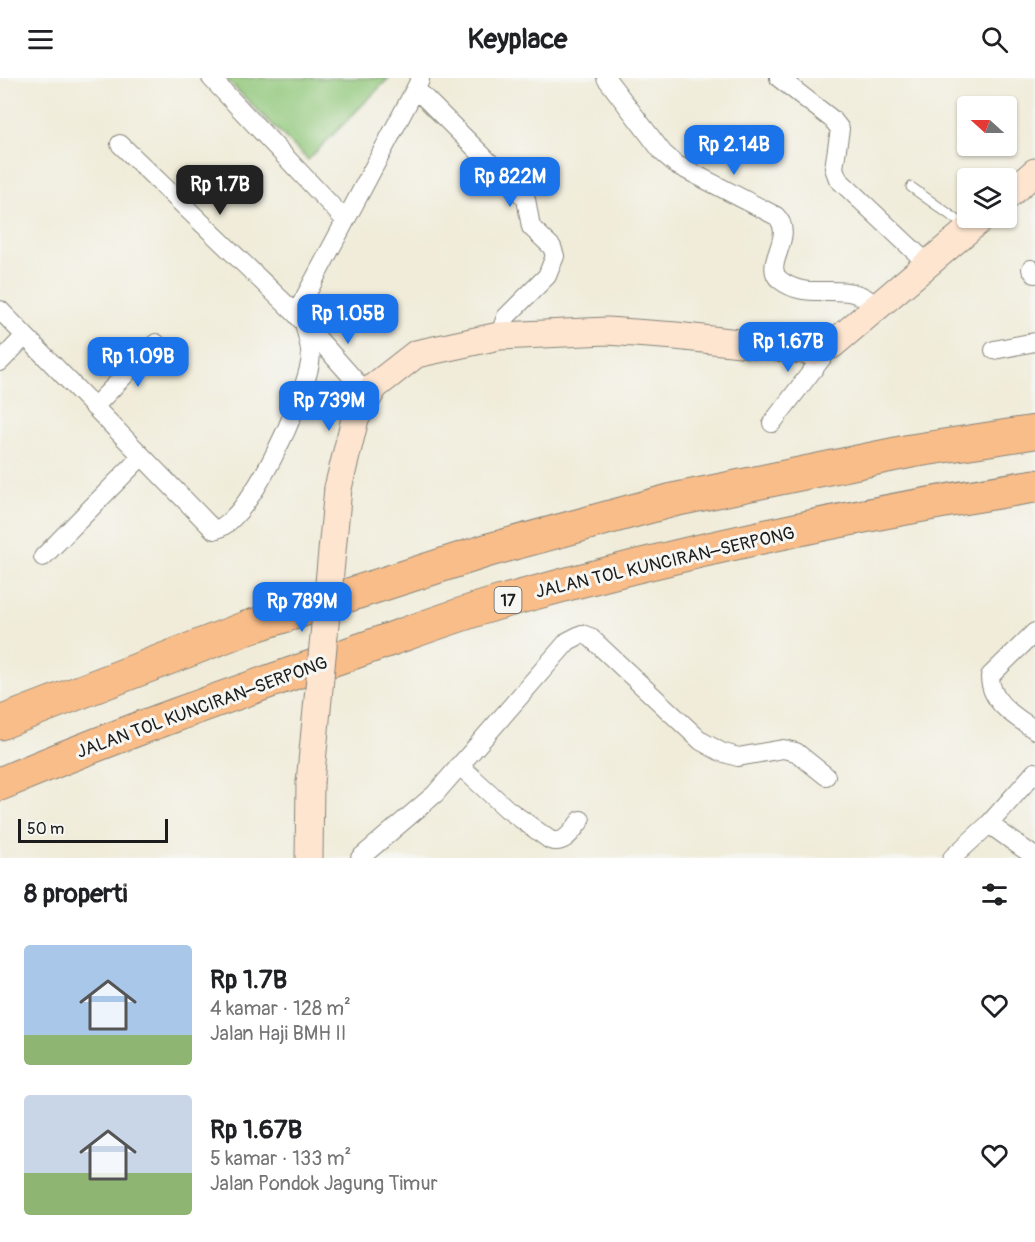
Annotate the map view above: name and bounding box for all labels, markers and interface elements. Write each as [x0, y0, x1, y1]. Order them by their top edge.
icon: menu [24, 23, 57, 56]
text: Keyplace [468, 23, 567, 56]
icon: search [978, 23, 1011, 56]
north arrow [957, 96, 1017, 156]
map controls [957, 96, 1017, 228]
pin: Rp 2.14B [672, 125, 796, 176]
text: Rp 2.14B [698, 132, 770, 157]
pin: Rp 822M [455, 157, 565, 208]
text: Rp 822M [474, 164, 546, 189]
pin: Rp 1.7B [165, 165, 275, 216]
button: layers [957, 168, 1017, 228]
text: Rp 1.7B [190, 172, 250, 197]
pin: Rp 1.05B [286, 294, 410, 345]
text: Rp 1.05B [311, 301, 385, 326]
pin: Rp 1.67B [726, 322, 850, 373]
text: Rp 1.67B [753, 329, 823, 354]
pin: Rp 1.09B [76, 337, 200, 388]
text: Rp 1.09B [102, 344, 174, 369]
pin: Rp 739M [274, 381, 384, 432]
text: Rp 739M [293, 388, 365, 413]
street label: JALAN TOL KUNCIRAN–SERPONG [533, 521, 797, 604]
pin: Rp 789M [247, 582, 357, 633]
road number: 17 [494, 587, 522, 613]
text: Rp 789M [267, 589, 337, 614]
street label: JALAN TOL KUNCIRAN–SERPONG [74, 651, 331, 764]
scale bar [18, 816, 168, 844]
text: 50 m [27, 819, 64, 839]
text: 8 properti [24, 878, 127, 910]
icon: filters [978, 878, 1011, 911]
text: Rp 1.7B [210, 964, 287, 996]
icon: home [72, 969, 144, 1041]
icon: heart [978, 989, 1011, 1022]
text: 4 kamar · 128 m² [210, 996, 351, 1021]
text: Jalan Haji BMH II [210, 1021, 346, 1046]
text: Rp 1.67B [210, 1114, 302, 1146]
icon: home [72, 1119, 144, 1191]
icon: heart [978, 1139, 1011, 1172]
text: 5 kamar · 133 m² [210, 1146, 351, 1171]
text: Jalan Pondok Jagung Timur [210, 1171, 438, 1196]

